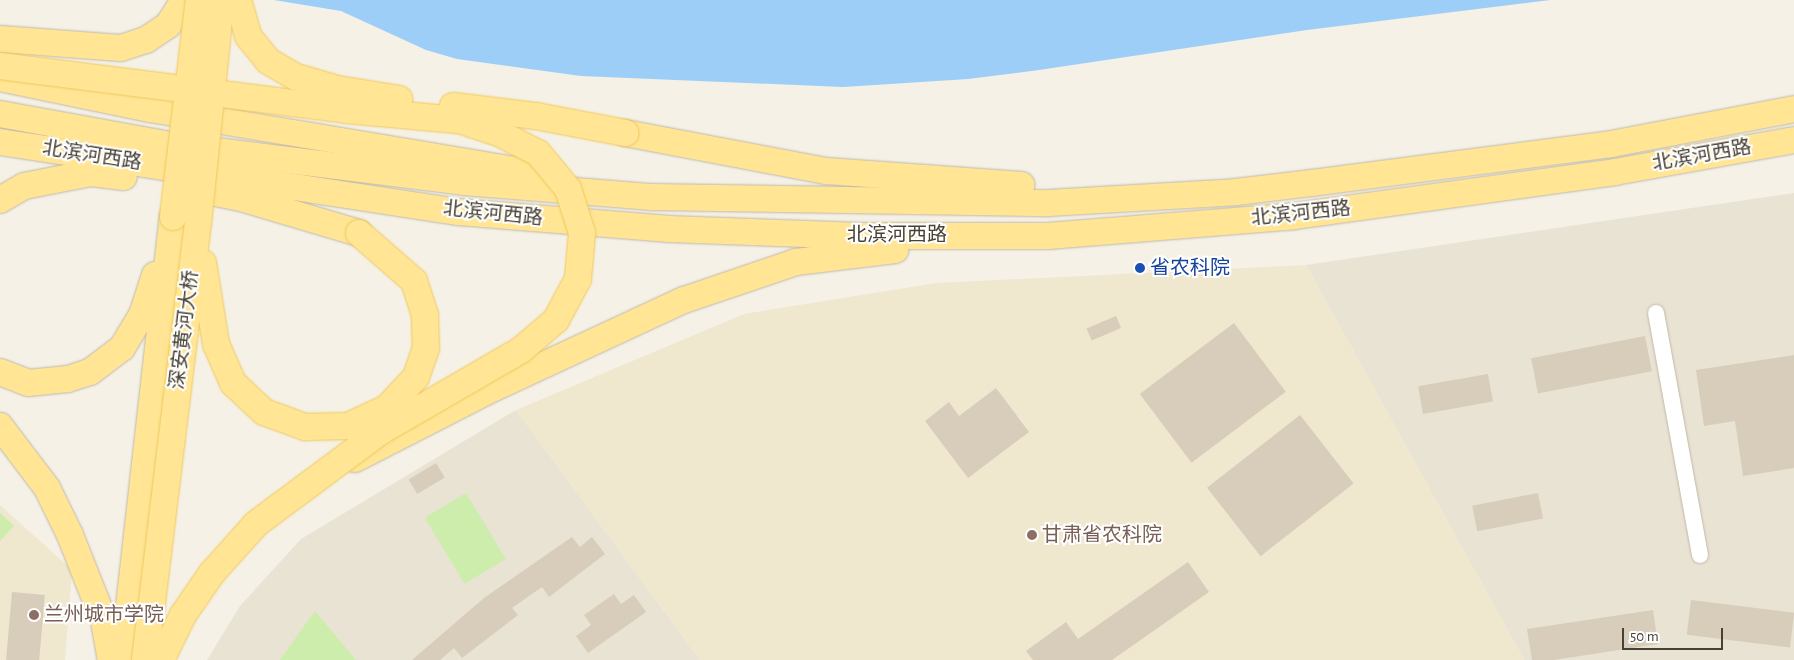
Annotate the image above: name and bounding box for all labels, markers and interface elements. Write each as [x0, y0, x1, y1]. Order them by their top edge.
street label: 北滨河西路 [1651, 135, 1753, 177]
street label: 北滨河西路 [41, 136, 143, 176]
street label: 北滨河西路 [442, 197, 544, 231]
street label: 北滨河西路 [1250, 197, 1352, 231]
street label: 北滨河西路 [847, 223, 947, 247]
place label: 省农科院 [1150, 256, 1230, 280]
marker: 省农科院 [1134, 262, 1146, 274]
street label: 深安黄河大桥 [166, 269, 204, 391]
place label: 甘肃省农科院 [1042, 523, 1162, 547]
marker: 甘肃省农科院 [1026, 529, 1038, 541]
place label: 兰州城市学院 [44, 603, 164, 627]
marker: 兰州城市学院 [28, 609, 40, 621]
scale bar [1624, 618, 1725, 650]
text: 50 m [1630, 629, 1659, 644]

